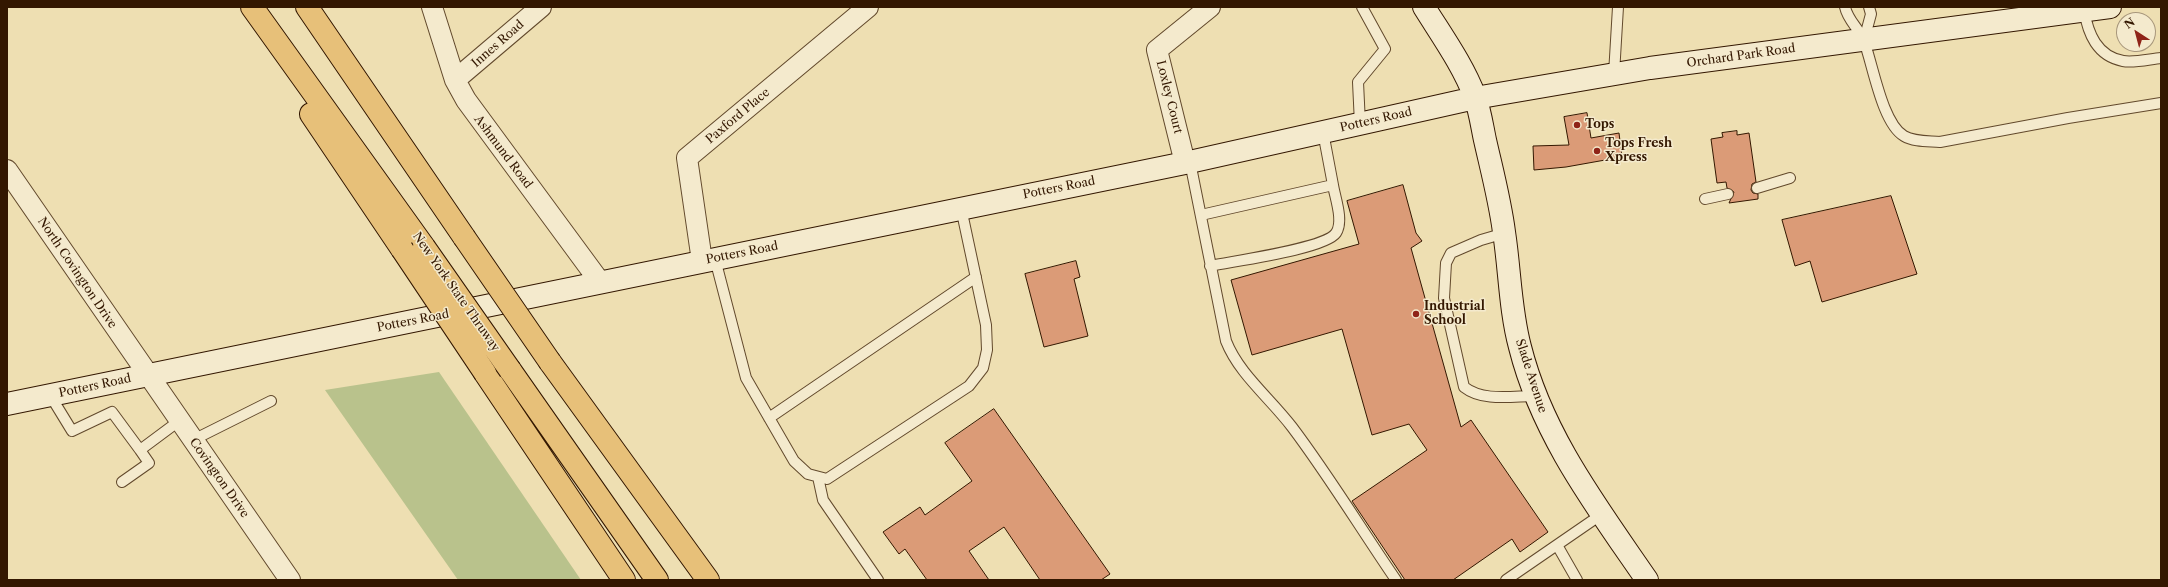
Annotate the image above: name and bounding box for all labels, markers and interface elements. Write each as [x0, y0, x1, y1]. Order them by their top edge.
north arrow [2116, 12, 2156, 52]
text: N [2122, 15, 2138, 32]
street label: Innes Road [469, 17, 527, 71]
street label: Orchard Park Road [1686, 41, 1796, 71]
street label: Loxley Court [1153, 59, 1185, 135]
street label: Paxford Place [703, 85, 773, 147]
street label: Potters Road [1339, 105, 1413, 135]
street label: Ashmund Road [471, 113, 535, 191]
place label: Tops [1585, 118, 1614, 132]
marker: Tops [1572, 120, 1582, 130]
place label: Tops Fresh Xpress [1605, 137, 1672, 165]
marker: Tops Fresh Xpress [1592, 146, 1602, 156]
street label: Potters Road [1022, 174, 1096, 202]
street label: North Covington Drive [34, 215, 120, 331]
street label: New York State Thruway [409, 230, 503, 354]
street label: Potters Road [705, 239, 779, 267]
place label: Industrial School [1424, 300, 1485, 328]
street label: Potters Road [376, 307, 450, 335]
marker: Industrial School [1411, 309, 1421, 319]
street label: Slade Avenue [1512, 337, 1550, 415]
street label: Potters Road [58, 371, 132, 401]
street label: Covington Drive [186, 435, 252, 521]

